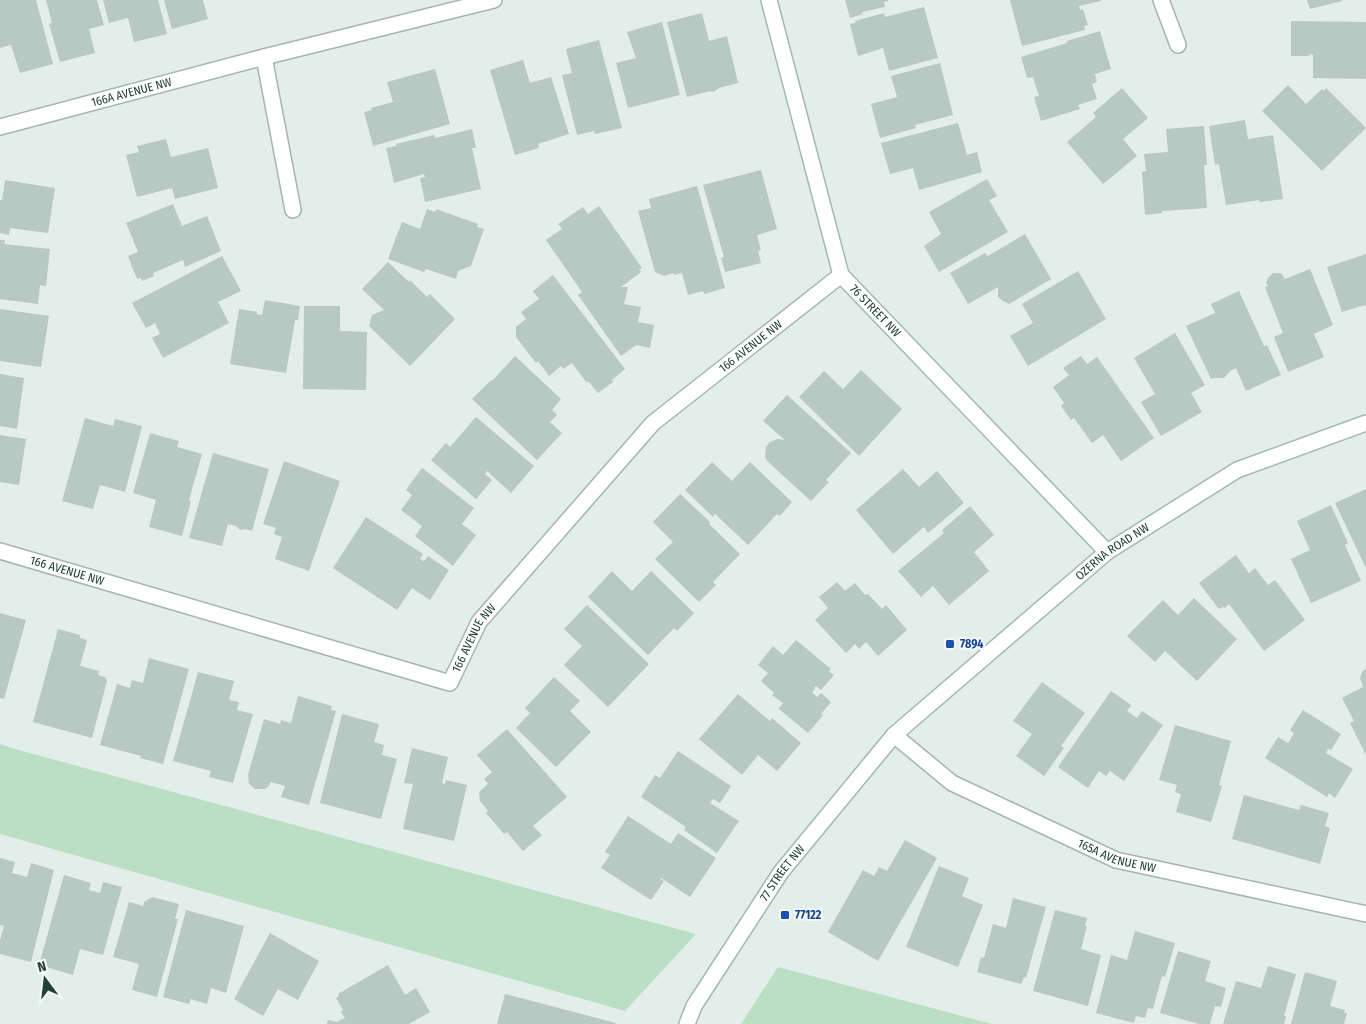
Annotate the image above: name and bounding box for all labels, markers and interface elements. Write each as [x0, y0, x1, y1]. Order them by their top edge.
street label: 166A AVENUE NW [90, 75, 173, 110]
street label: 76 STREET NW [847, 282, 904, 340]
street label: 166 AVENUE NW [716, 317, 785, 375]
street label: OZERNA ROAD NW [1073, 520, 1152, 583]
street label: 166 AVENUE NW [29, 553, 106, 588]
street label: 166 AVENUE NW [449, 601, 499, 674]
place label: 7894 [960, 637, 983, 651]
marker: 7894 [944, 638, 956, 650]
street label: 165A AVENUE NW [1075, 836, 1157, 875]
street label: 77 STREET NW [757, 842, 807, 904]
place label: 77122 [795, 908, 822, 922]
marker: 77122 [779, 909, 791, 921]
north arrow [20, 954, 70, 1004]
text: N [36, 958, 48, 976]

